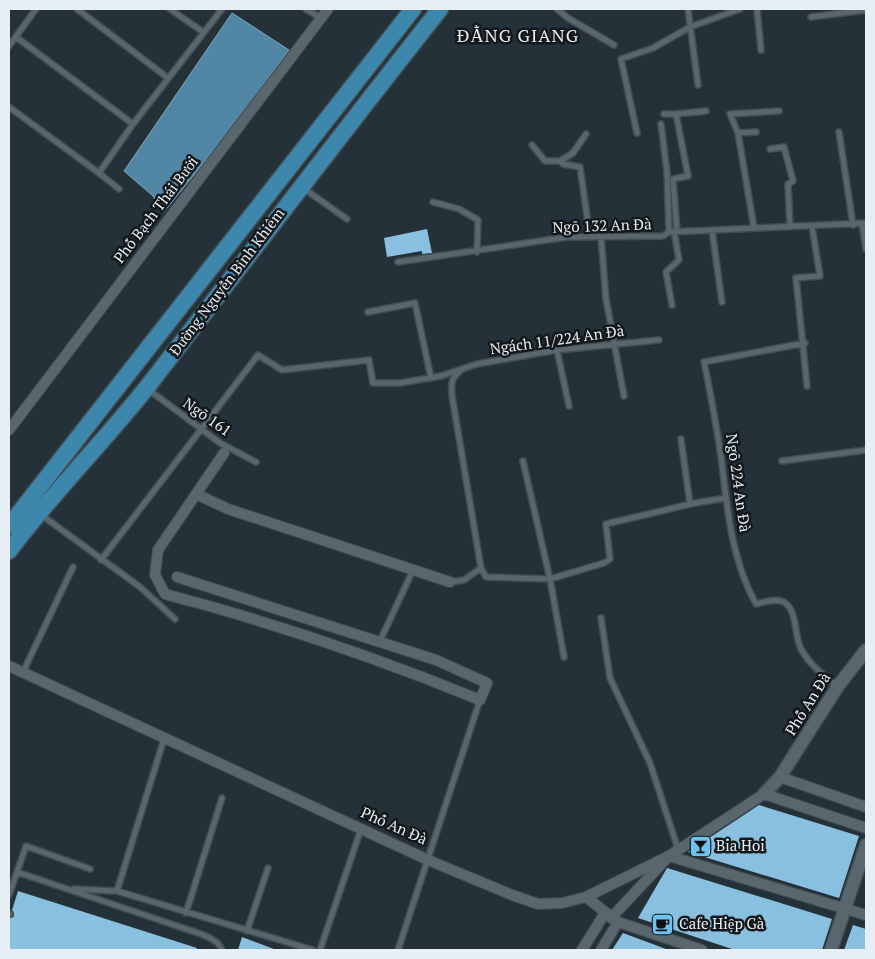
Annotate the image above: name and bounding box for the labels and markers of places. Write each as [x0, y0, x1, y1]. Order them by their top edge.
bar icon: Bia Hoi [688, 834, 712, 858]
place label: Bia Hoi [716, 835, 765, 855]
cafe icon: Cafe Hiệp Gà [651, 912, 675, 936]
place label: Cafe Hiệp Gà [679, 913, 765, 933]

